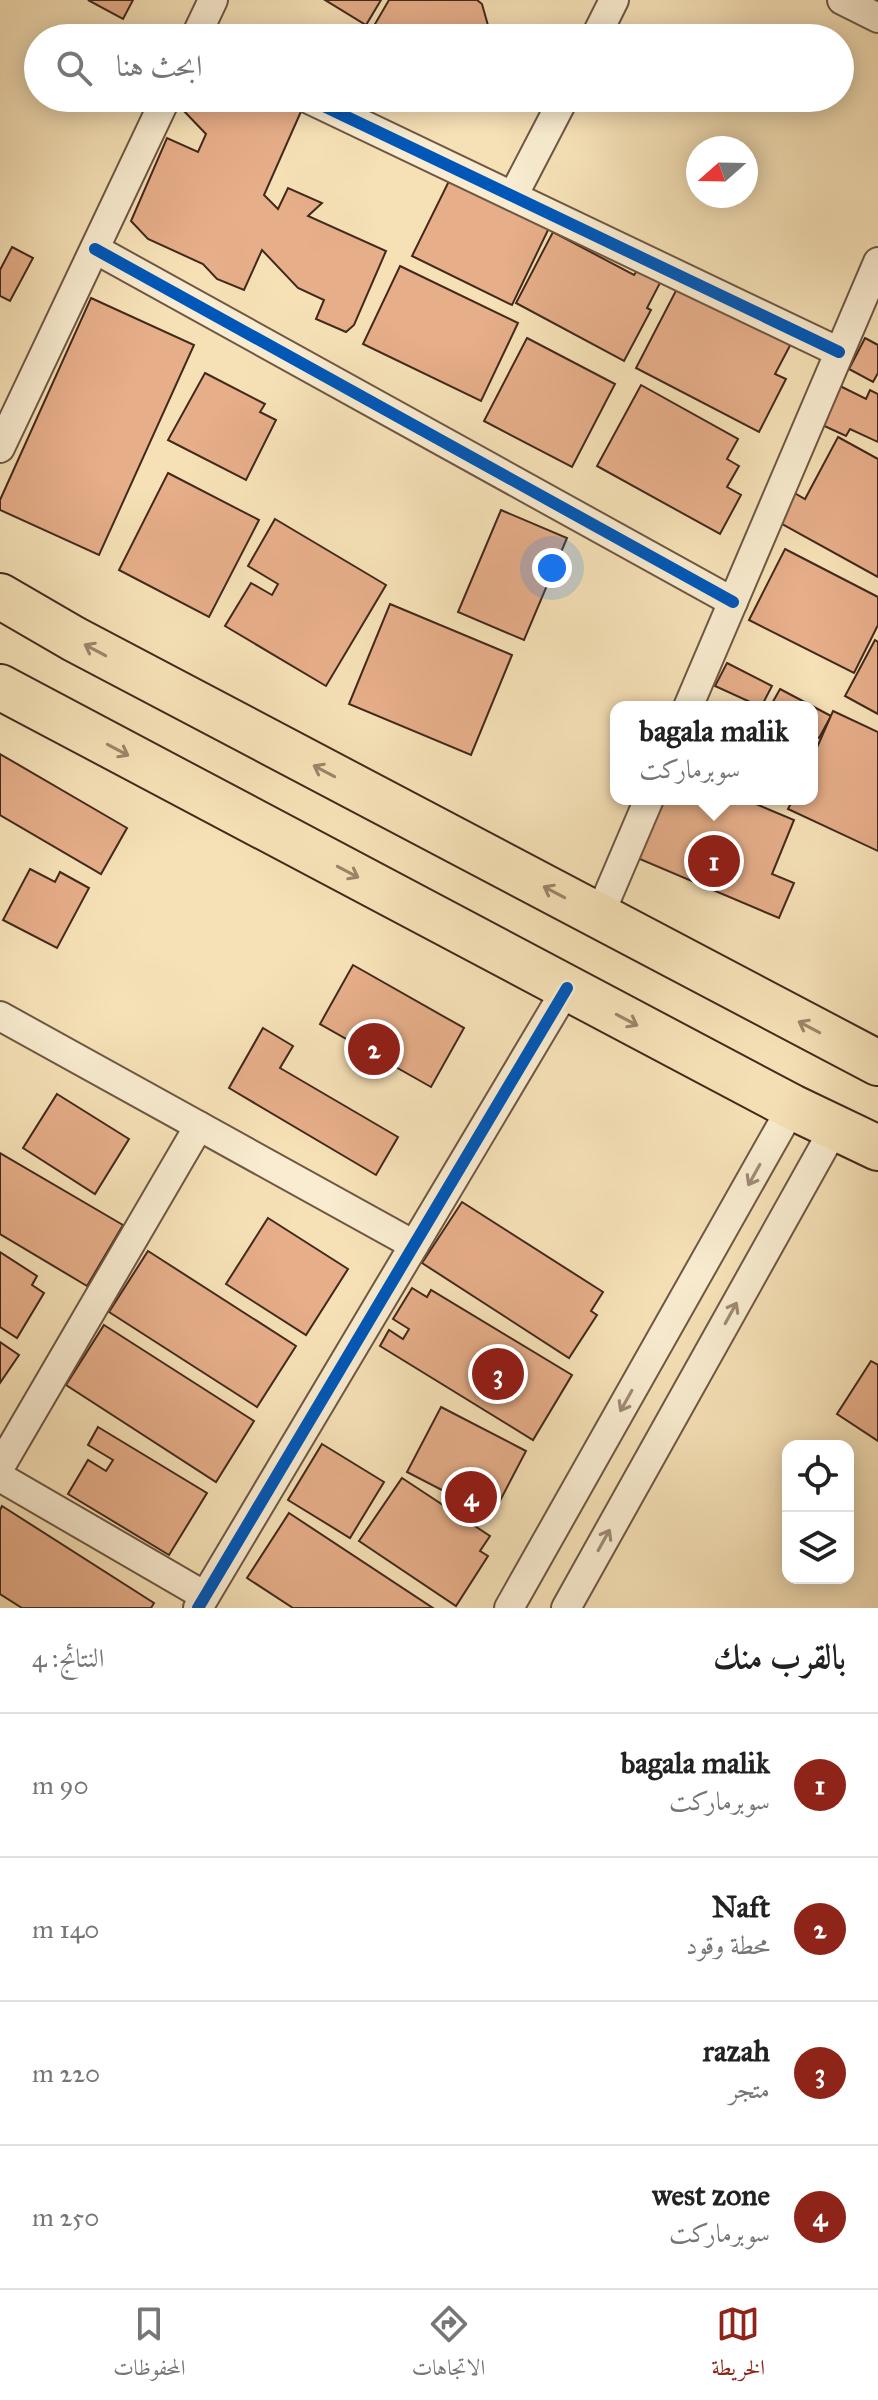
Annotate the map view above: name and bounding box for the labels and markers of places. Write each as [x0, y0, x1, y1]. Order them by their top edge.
pin: 1 [688, 831, 740, 891]
pin: 2 [348, 1019, 400, 1079]
pin: 3 [472, 1344, 524, 1404]
pin: 4 [445, 1467, 497, 1527]

